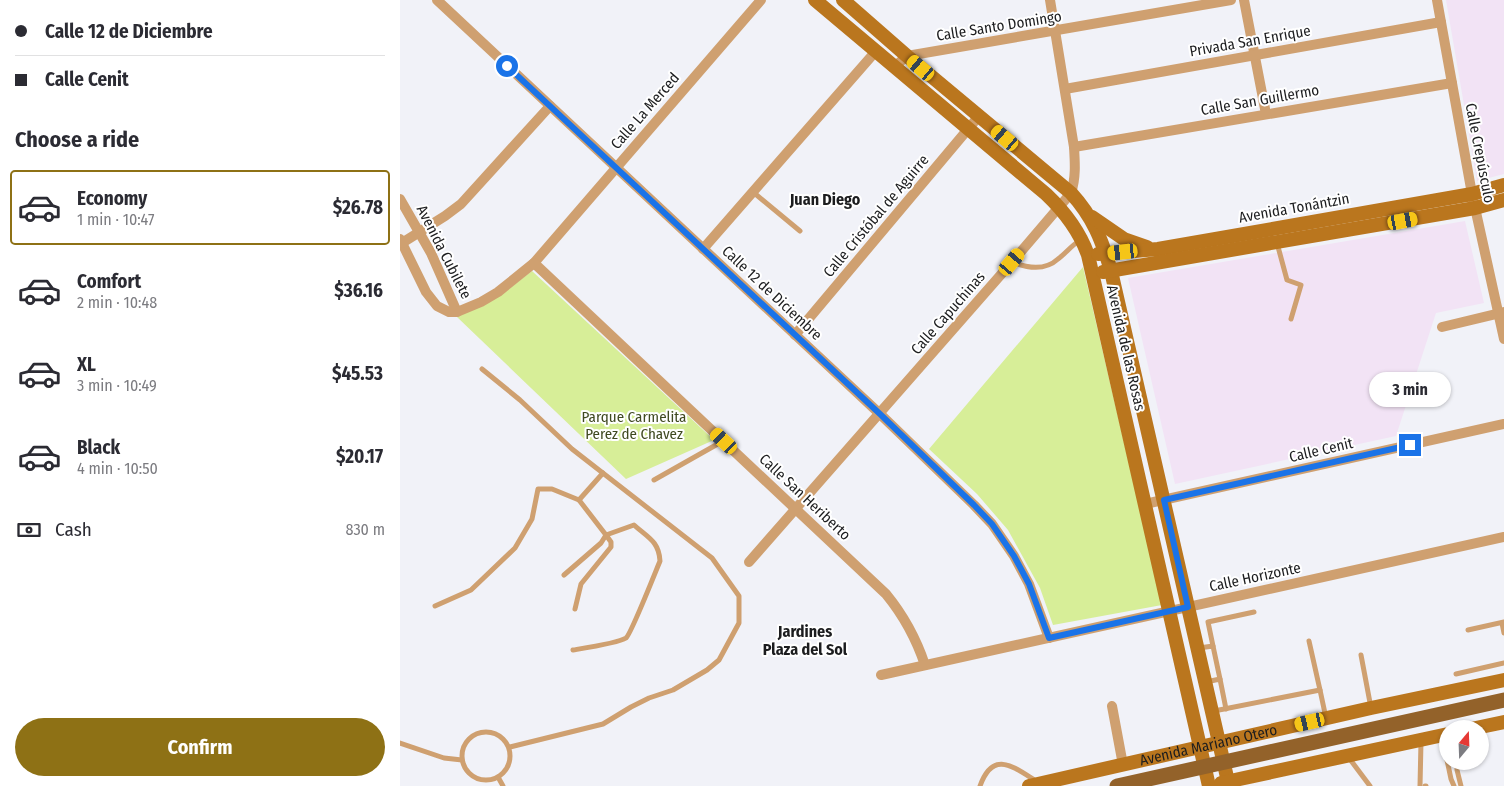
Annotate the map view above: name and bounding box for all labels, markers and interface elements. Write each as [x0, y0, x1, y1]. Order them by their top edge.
street label: Calle Santo Domingo [935, 7, 1063, 45]
text: Calle 12 de Diciembre [45, 20, 213, 43]
street label: Privada San Enrique [1188, 21, 1312, 61]
car [904, 53, 937, 83]
route start [496, 55, 518, 77]
text: Calle Cenit [45, 68, 129, 91]
street label: Calle La Merced [607, 69, 683, 153]
street label: Calle San Guillermo [1199, 81, 1321, 119]
street label: Calle Crepúsculo [1462, 102, 1499, 204]
car [988, 123, 1021, 153]
text: Choose a ride [15, 126, 139, 153]
street label: Calle Cristóbal de Aguirre [820, 151, 932, 281]
icon: car [17, 185, 62, 230]
text: Economy [77, 187, 147, 210]
street label: Avenida Tonántzin [1237, 189, 1351, 227]
district label: Juan Diego [789, 190, 861, 209]
text: $26.78 [333, 196, 383, 219]
street label: Avenida Cubilete [413, 202, 475, 302]
text: 1 min · 10:47 [77, 210, 155, 229]
car [1386, 211, 1419, 231]
street label: Calle 12 de Diciembre [718, 242, 826, 344]
car [1107, 243, 1138, 261]
car [996, 246, 1027, 278]
icon: car [17, 268, 62, 313]
street label: Calle Capuchinas [907, 268, 989, 358]
text: Comfort [77, 270, 141, 293]
text: $36.16 [334, 279, 383, 302]
street label: Avenida de las Rosas [1103, 283, 1149, 413]
text: 2 min · 10:48 [77, 293, 157, 312]
icon: car [17, 351, 62, 396]
text: XL [77, 353, 96, 376]
text: $45.53 [332, 362, 383, 385]
callout: 3 min [1369, 372, 1451, 408]
text: 3 min · 10:49 [77, 376, 157, 395]
text: 3 min [1392, 380, 1428, 399]
park label: Parque Carmelita Perez de Chavez [582, 408, 686, 443]
car [707, 425, 740, 457]
icon: car [17, 434, 62, 479]
street label: Calle Cenit [1287, 434, 1355, 466]
route end [1399, 434, 1421, 456]
text: Black [77, 436, 120, 459]
text: $20.17 [336, 445, 383, 468]
street label: Calle San Heriberto [756, 450, 855, 544]
text: 4 min · 10:50 [77, 459, 158, 478]
icon: cash [15, 516, 43, 544]
text: Cash [55, 518, 92, 541]
text: 830 m [345, 520, 385, 539]
street label: Calle Horizonte [1208, 559, 1302, 595]
district label: Jardines Plaza del Sol [763, 622, 848, 659]
car [1293, 711, 1326, 733]
button: Confirm [15, 718, 385, 776]
north arrow [1439, 720, 1489, 770]
map controls [1439, 720, 1489, 770]
street label: Avenida Mariano Otero [1138, 721, 1279, 769]

